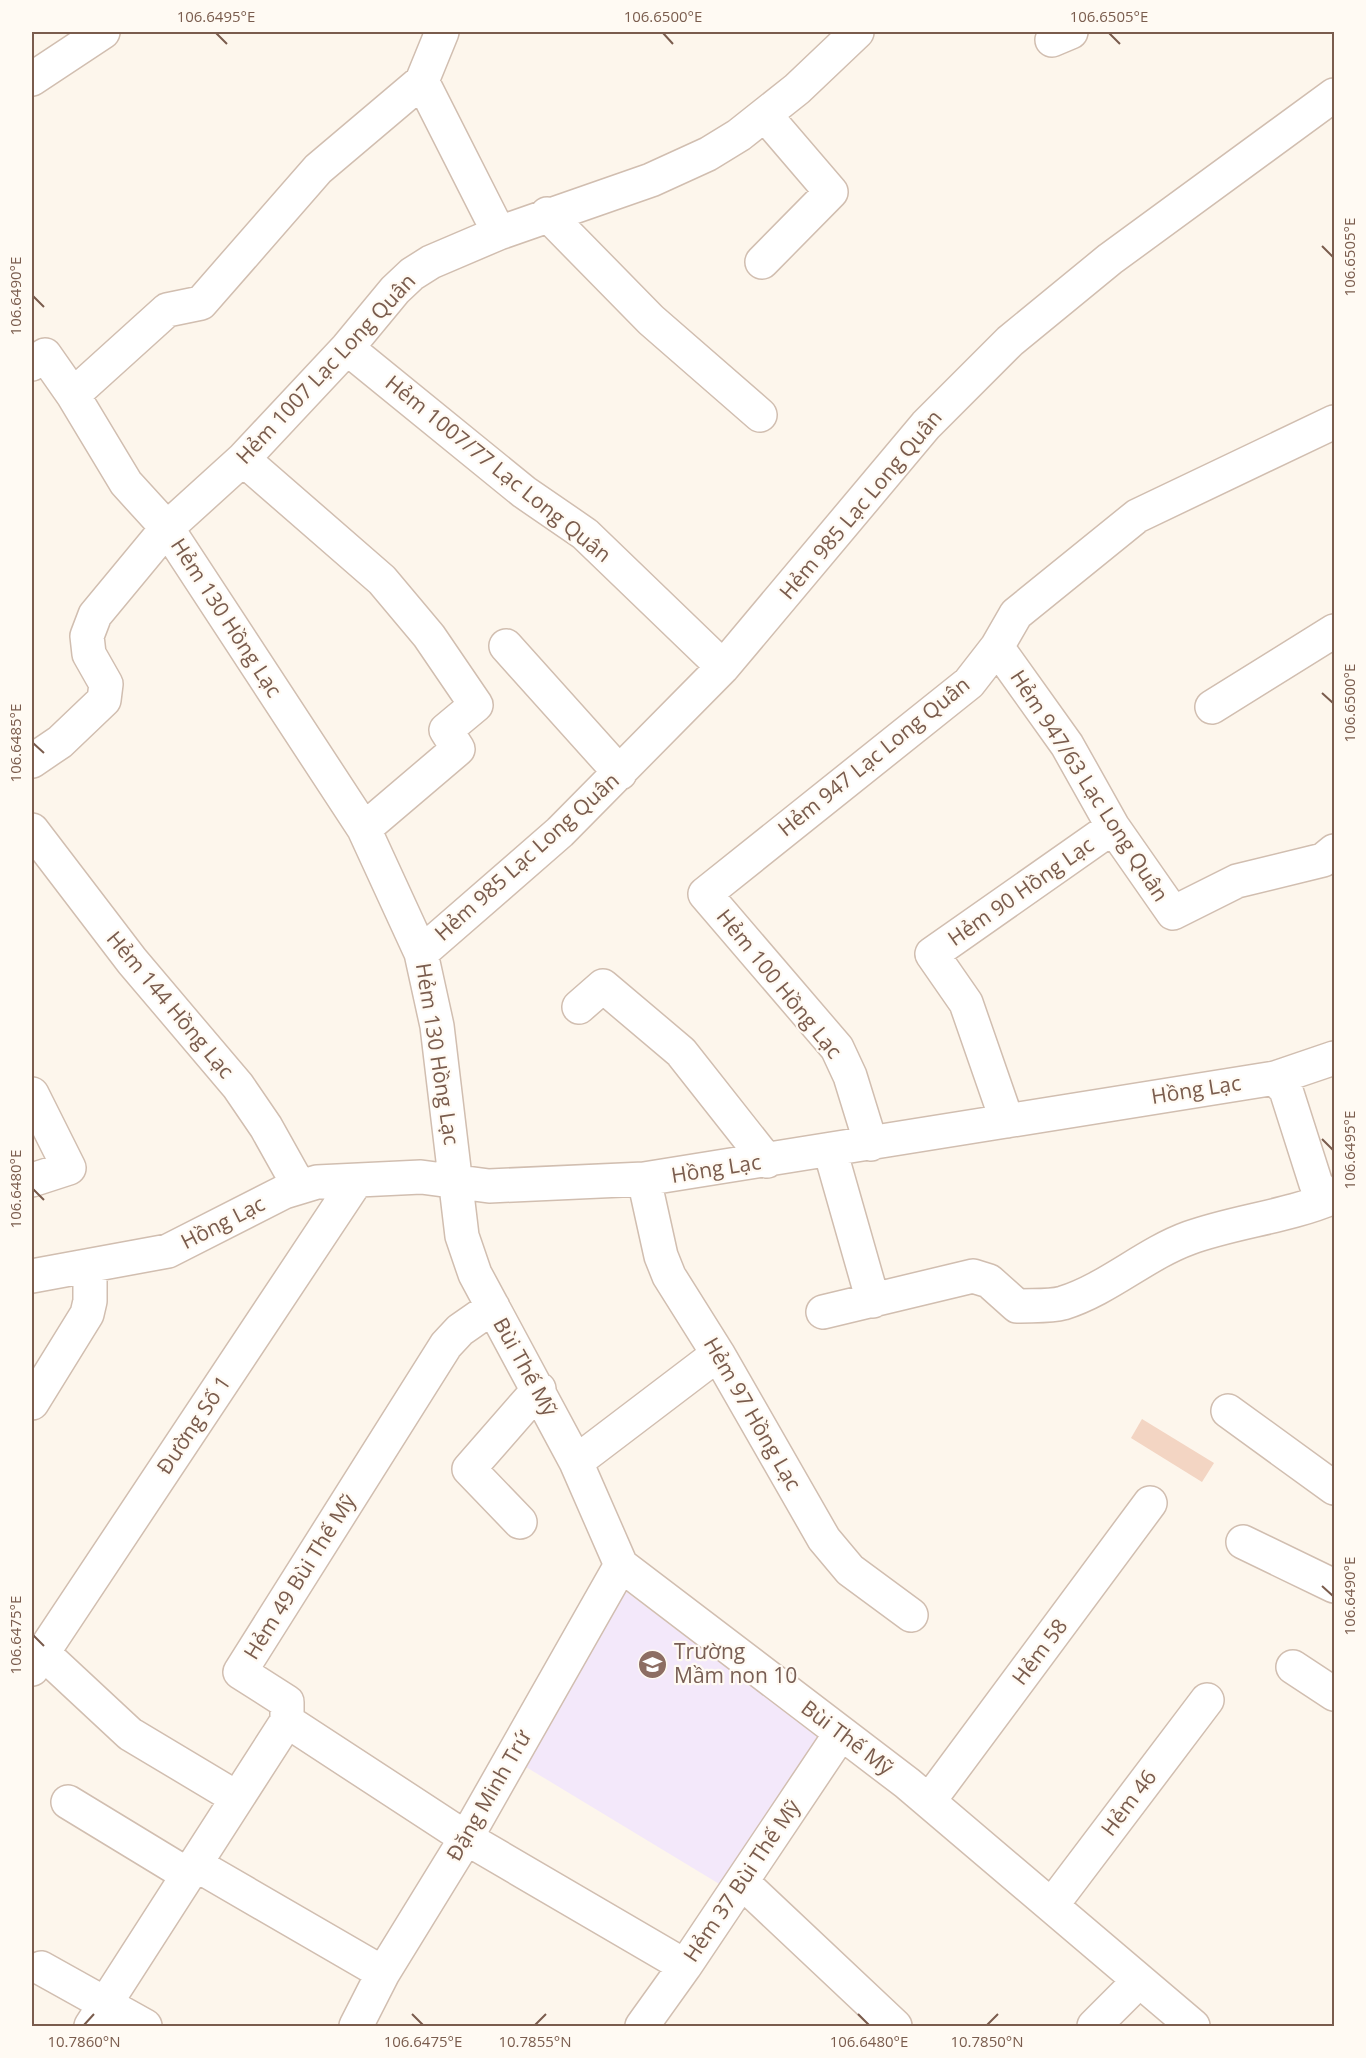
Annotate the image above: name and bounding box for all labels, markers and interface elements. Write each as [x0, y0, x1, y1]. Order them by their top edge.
text: 106.6495°E [177, 6, 255, 26]
text: 106.6500°E [624, 6, 702, 26]
text: 106.6505°E [1070, 6, 1148, 26]
text: 106.6505°E [1339, 218, 1359, 296]
text: 106.6490°E [5, 257, 25, 335]
street label: Hẻm 1007 Lạc Long Quân [229, 267, 421, 470]
street label: Hẻm 1007/77 Lạc Long Quân [380, 368, 617, 568]
street label: Hẻm 985 Lạc Long Quân [773, 404, 948, 605]
street label: Hẻm 130 Hồng Lạc [165, 533, 289, 702]
street label: Hẻm 947/63 Lạc Long Quân [1004, 664, 1175, 907]
text: 106.6500°E [1339, 664, 1359, 742]
street label: Hẻm 947 Lạc Long Quân [772, 670, 975, 842]
text: 106.6485°E [5, 704, 25, 782]
street label: Hẻm 985 Lạc Long Quân [428, 766, 624, 947]
street label: Hẻm 90 Hồng Lạc [942, 830, 1099, 952]
street label: Hẻm 100 Hồng Lạc [711, 903, 849, 1064]
street label: Hẻm 144 Hồng Lạc [101, 925, 241, 1084]
street label: Hẻm 130 Hồng Lạc [410, 961, 466, 1147]
street label: Hồng Lạc [1149, 1068, 1243, 1110]
text: 106.6495°E [1339, 1111, 1359, 1189]
street label: Hồng Lạc [669, 1147, 763, 1189]
text: 106.6480°E [5, 1150, 25, 1228]
street label: Hồng Lạc [176, 1189, 269, 1255]
street label: Bùi Thế Mỹ [487, 1312, 565, 1421]
street label: Hẻm 97 Hồng Lạc [698, 1332, 808, 1495]
street label: Đường Số 1 [150, 1370, 236, 1479]
street label: Hẻm 49 Bùi Thế Mỹ [237, 1488, 362, 1664]
text: 106.6490°E [1339, 1557, 1359, 1635]
text: 106.6475°E [5, 1596, 25, 1674]
street label: Hẻm 58 [1005, 1613, 1073, 1690]
place label: Trường Mầm non 10 [674, 1637, 797, 1689]
school or university icon: Trường Mầm non 10 [637, 1648, 669, 1680]
street label: Bùi Thế Mỹ [796, 1693, 900, 1781]
street label: Đặng Minh Trứ [439, 1724, 537, 1866]
street label: Hẻm 46 [1094, 1764, 1162, 1841]
street label: Hẻm 37 Bùi Thế Mỹ [676, 1793, 806, 1967]
text: 10.7860°N [47, 2031, 121, 2051]
text: 106.6475°E [384, 2031, 462, 2051]
text: 10.7855°N [498, 2031, 572, 2051]
text: 106.6480°E [830, 2031, 908, 2051]
text: 10.7850°N [950, 2031, 1024, 2051]

